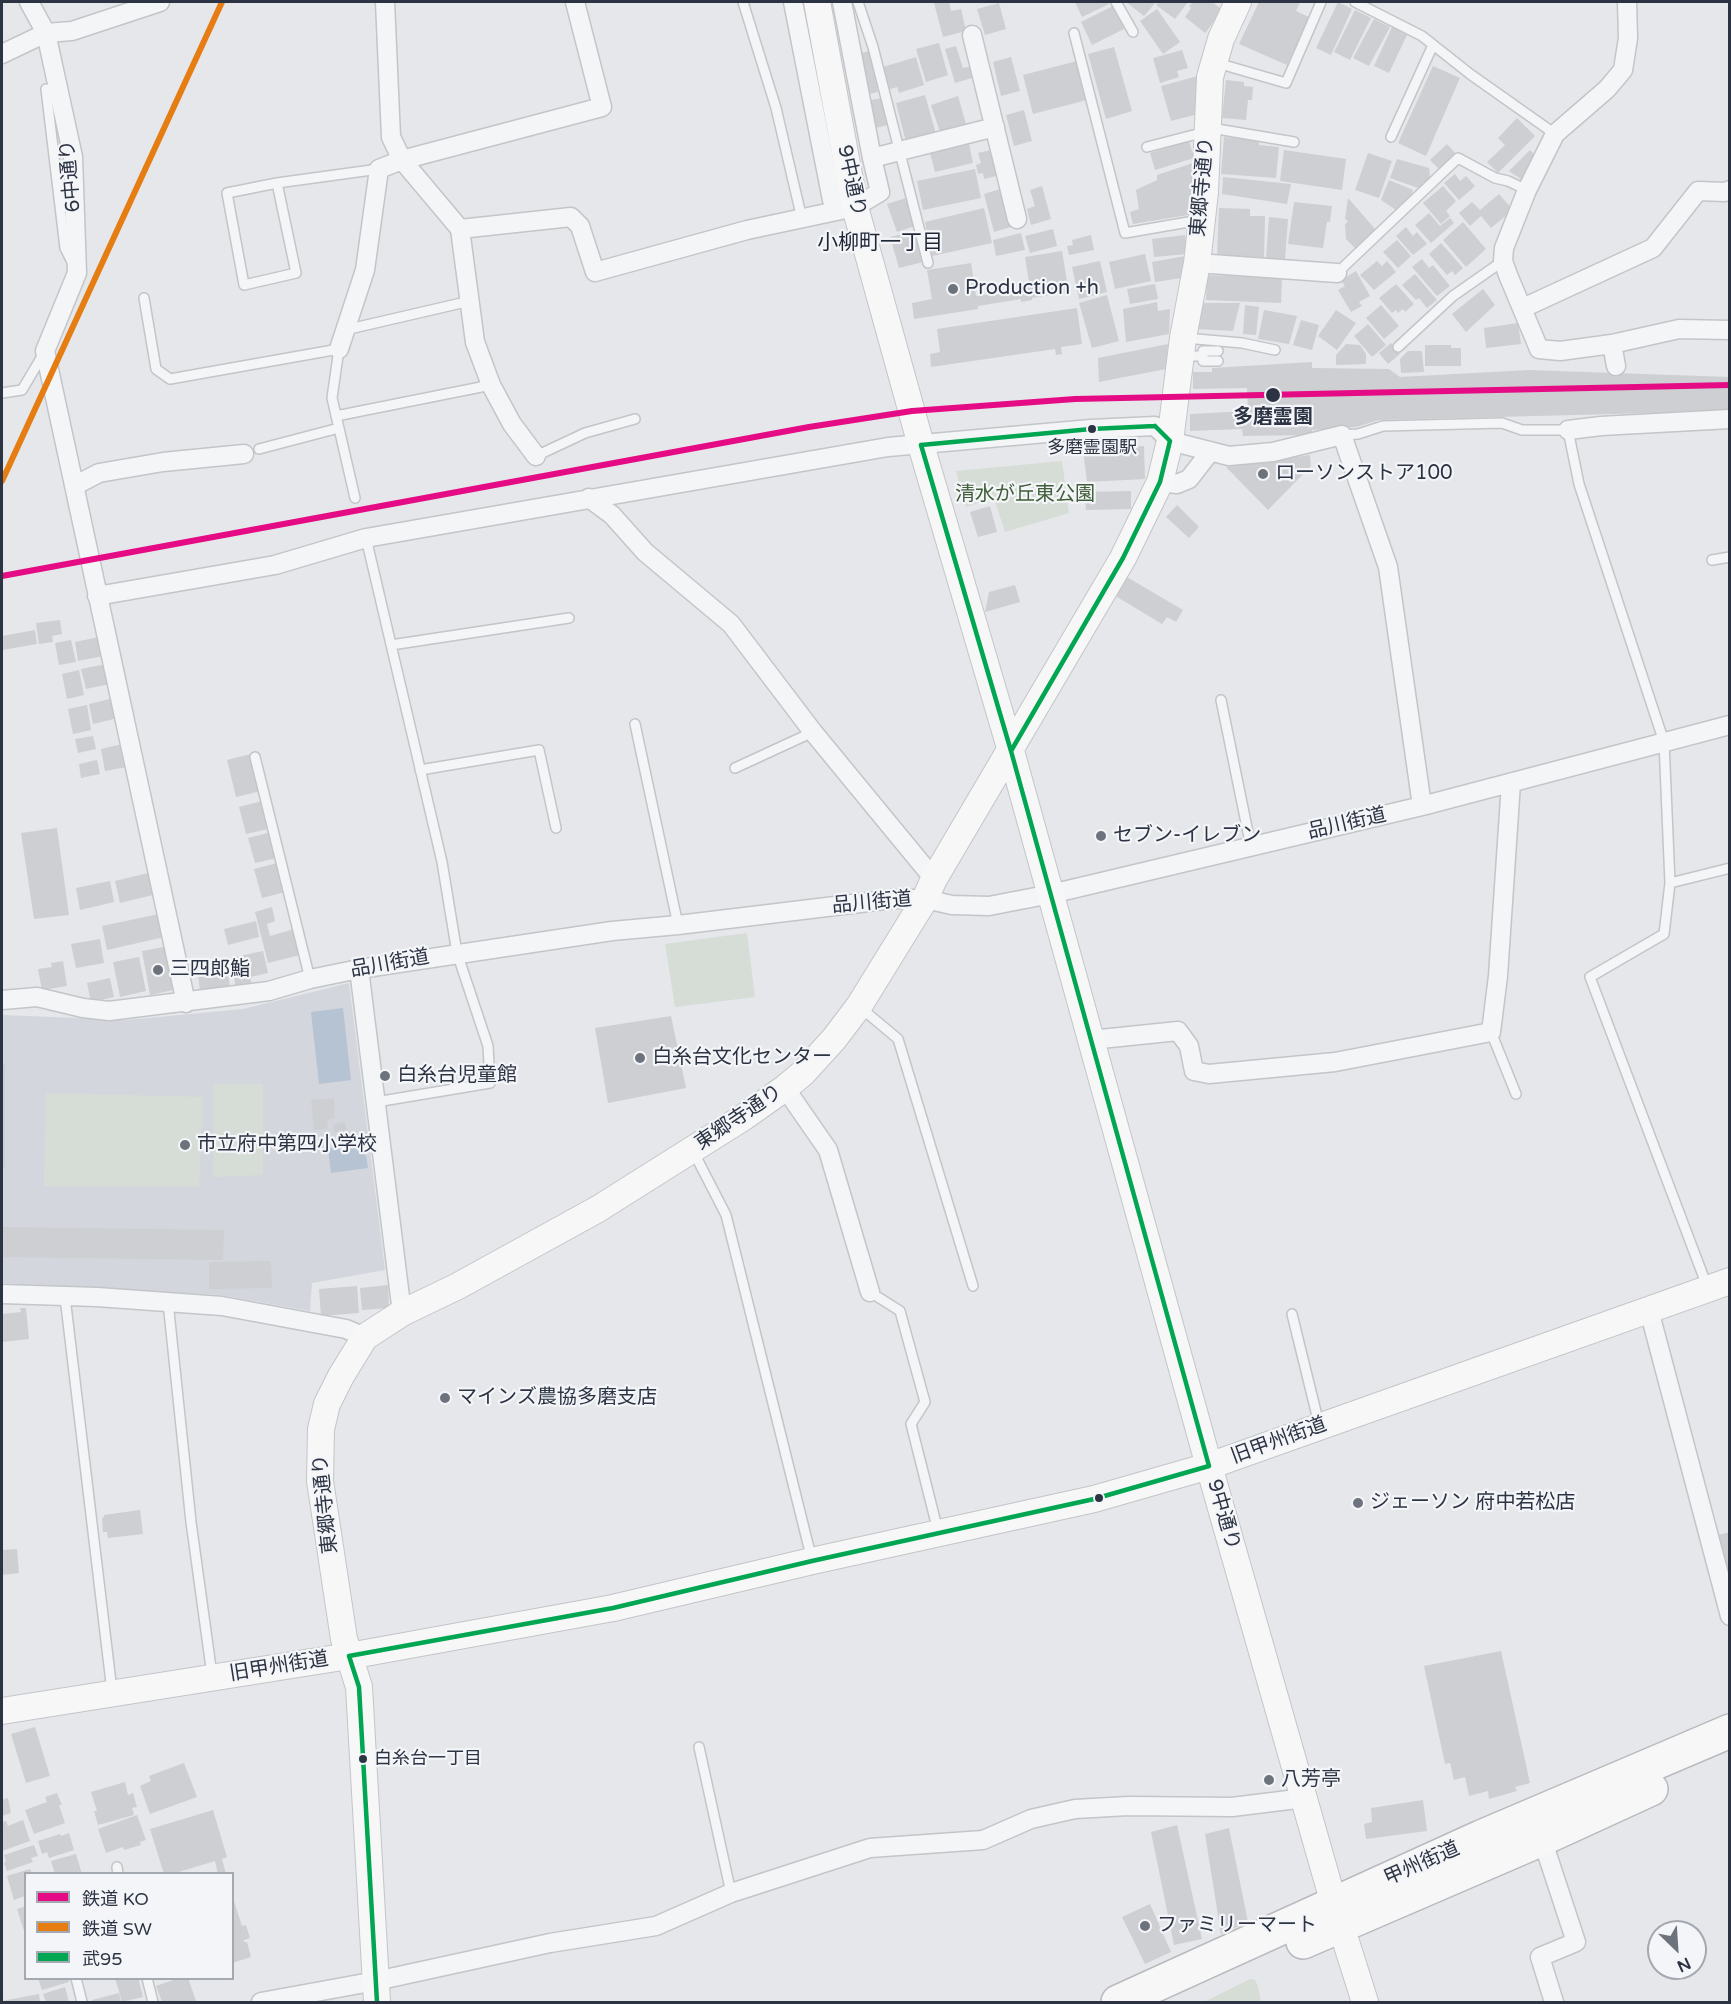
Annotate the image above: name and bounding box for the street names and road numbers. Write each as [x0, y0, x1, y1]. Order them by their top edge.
street label: 東郷寺通り [1187, 136, 1219, 238]
street label: 6中通り [56, 139, 86, 213]
street label: 9中通り [832, 143, 870, 219]
street label: 品川街道 [1305, 803, 1389, 845]
street label: 品川街道 [831, 888, 913, 918]
street label: 品川街道 [349, 945, 431, 983]
street label: 東郷寺通り [691, 1080, 787, 1156]
street label: 旧甲州街道 [1228, 1413, 1330, 1469]
street label: 東郷寺通り [309, 1453, 343, 1555]
street label: 9中通り [1201, 1477, 1245, 1553]
street label: 旧甲州街道 [228, 1647, 330, 1687]
street label: 甲州街道 [1381, 1837, 1463, 1891]

